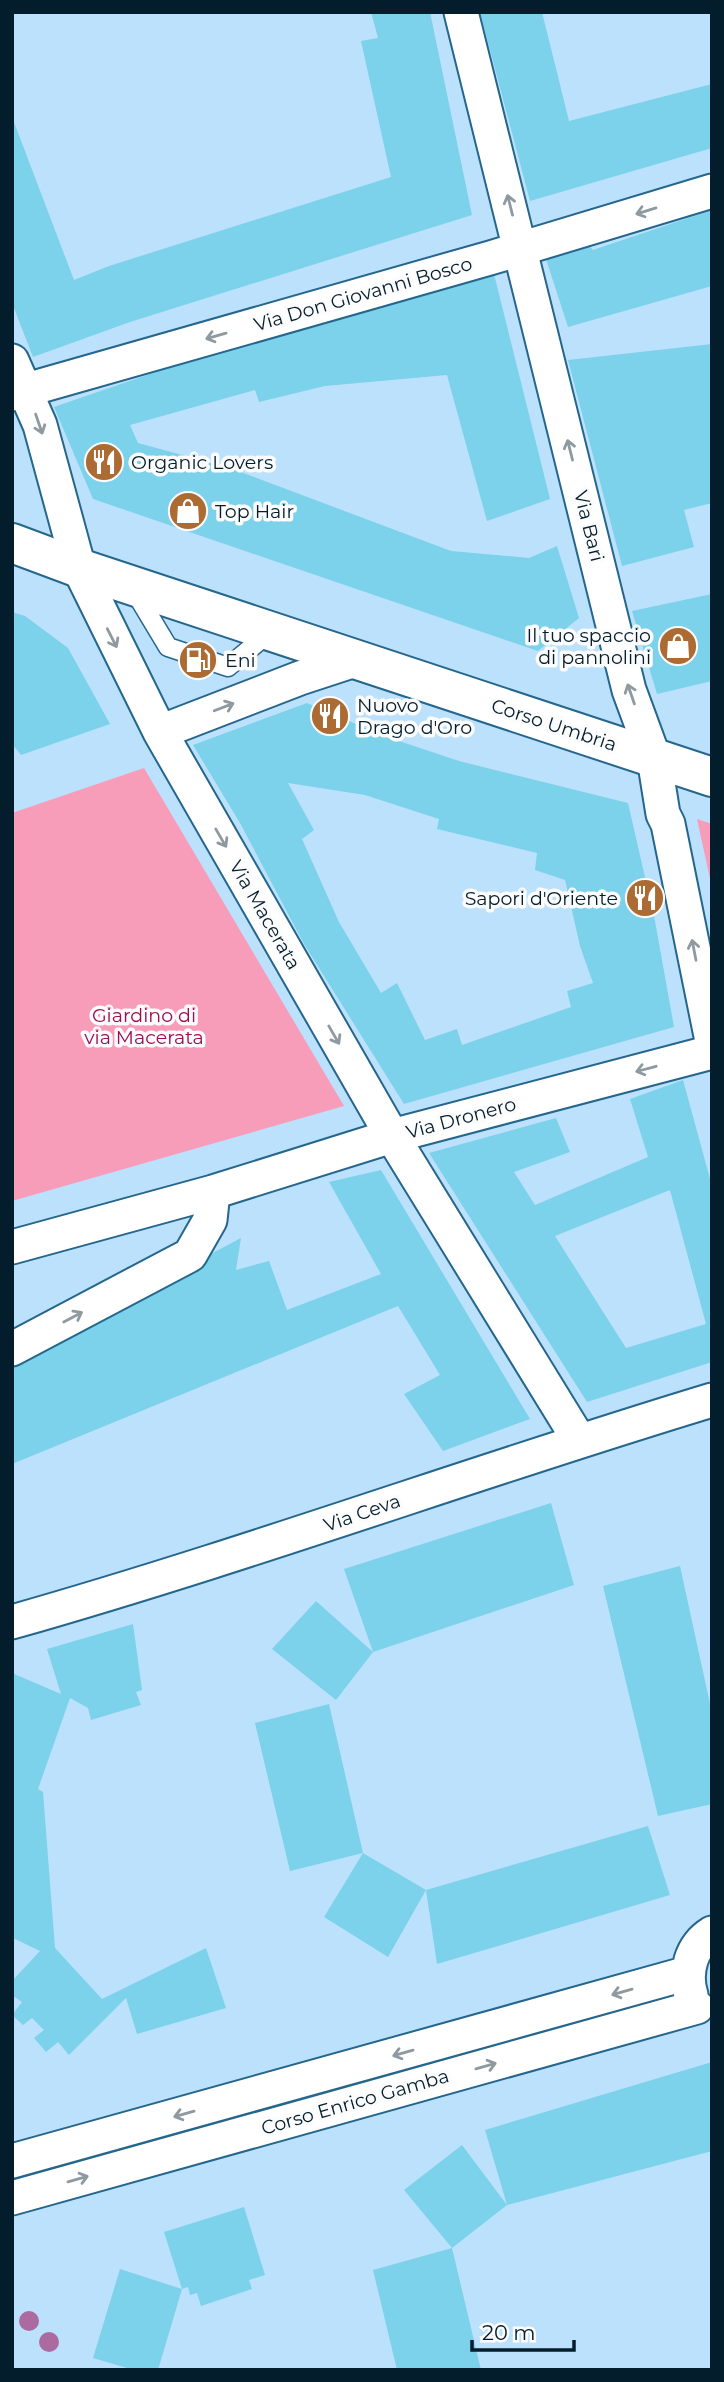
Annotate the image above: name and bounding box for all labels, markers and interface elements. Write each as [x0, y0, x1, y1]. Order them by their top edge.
one-way arrow [503, 194, 516, 217]
one-way arrow [636, 205, 658, 218]
street label: Via Don Giovanni Bosco [251, 252, 475, 336]
one-way arrow [205, 330, 227, 343]
one-way arrow [33, 412, 46, 434]
one-way arrow [563, 439, 577, 462]
restaurant icon: Organic Lovers [83, 441, 125, 483]
place label: Organic Lovers [131, 451, 273, 474]
street label: Via Bari [569, 488, 609, 564]
shop icon: Top Hair [167, 490, 209, 532]
place label: Top Hair [215, 500, 294, 523]
place label: Il tuo spaccio di pannolini [526, 624, 651, 669]
shop icon: Il tuo spaccio di pannolini [657, 625, 699, 667]
one-way arrow [106, 627, 120, 648]
fuel station icon: Eni [177, 639, 219, 681]
place label: Eni [225, 649, 256, 672]
one-way arrow [624, 684, 636, 706]
place label: Nuovo Drago d'Oro [357, 694, 472, 739]
street label: Corso Umbria [488, 694, 620, 756]
restaurant icon: Nuovo Drago d'Oro [309, 695, 351, 737]
one-way arrow [212, 700, 234, 713]
one-way arrow [215, 827, 228, 848]
street label: Via Macerata [224, 856, 306, 974]
restaurant icon: Sapori d'Oriente [624, 877, 666, 919]
place label: Sapori d'Oriente [465, 887, 618, 910]
one-way arrow [686, 939, 700, 962]
park label: Giardino di via Macerata [84, 1004, 204, 1049]
one-way arrow [327, 1025, 341, 1045]
one-way arrow [635, 1063, 658, 1076]
street label: Via Dronero [404, 1092, 519, 1144]
one-way arrow [62, 1310, 83, 1323]
street label: Via Ceva [321, 1489, 403, 1537]
one-way arrow [611, 1986, 633, 1999]
one-way arrow [392, 2047, 414, 2060]
one-way arrow [474, 2059, 497, 2072]
street label: Corso Enrico Gamba [258, 2064, 452, 2140]
one-way arrow [173, 2108, 195, 2121]
one-way arrow [67, 2172, 89, 2185]
scale bar [472, 2308, 574, 2352]
text: 20 m [482, 2320, 536, 2345]

